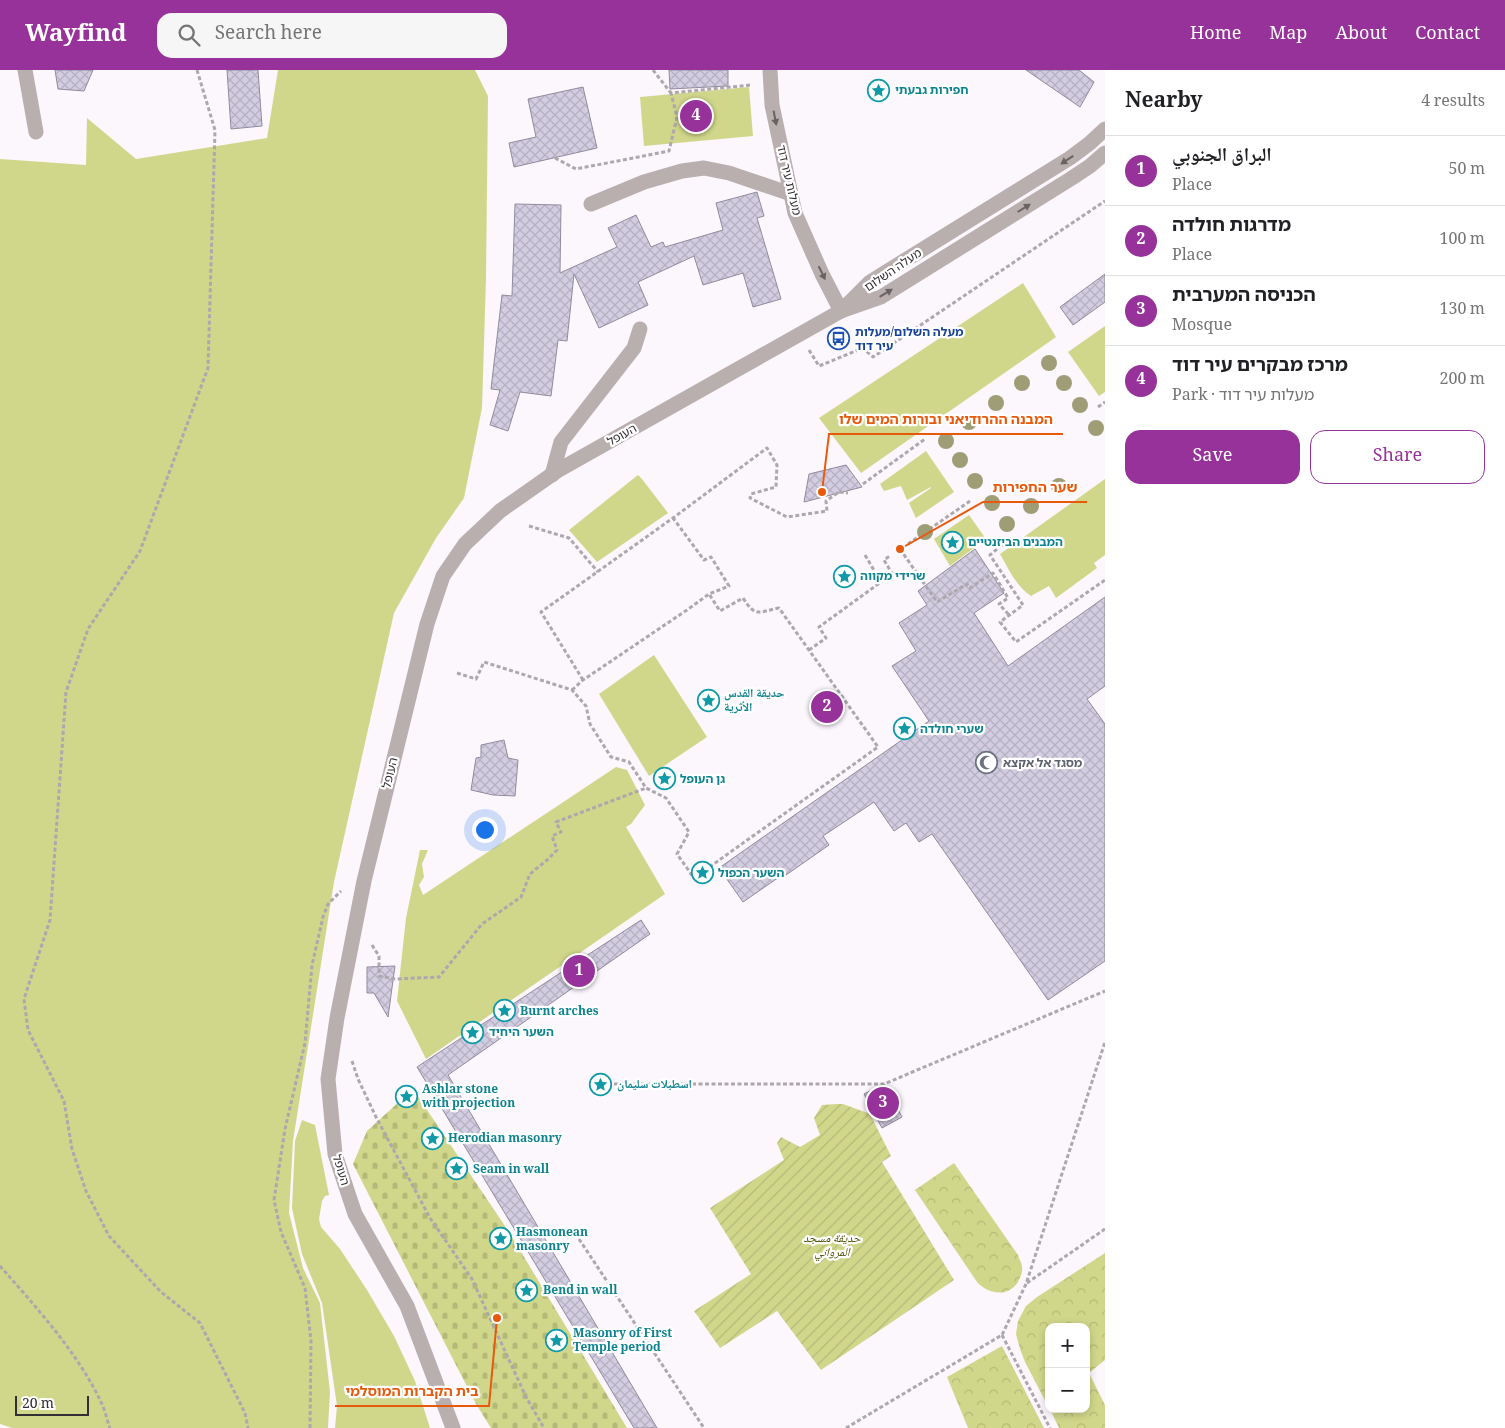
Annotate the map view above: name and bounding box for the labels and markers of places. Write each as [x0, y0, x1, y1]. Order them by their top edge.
place icon: חפירות גבעתי [867, 78, 891, 102]
place label: חפירות גבעתי [895, 81, 969, 102]
pin: 4 [680, 97, 712, 135]
place label: מעלה השלום/מעלות עיר דוד [855, 323, 964, 358]
bus stop icon: מעלה השלום/מעלות עיר דוד [827, 327, 851, 351]
callout: המבנה ההרודיאני ובורות המים שלו [829, 405, 1063, 434]
callout: שער החפירות [983, 473, 1087, 502]
place icon: המבנים הביזנטיים [940, 530, 964, 554]
place label: המבנים הביזנטיים [968, 533, 1063, 554]
place icon: שרידי מקווה [832, 564, 856, 588]
place label: שרידי מקווה [860, 567, 926, 588]
place label: حديقة القدس الأثرية [724, 684, 785, 719]
place icon: حديقة القدس الأثرية [696, 688, 720, 712]
pin: 2 [811, 688, 843, 726]
place icon: שערי חולדה [892, 717, 916, 741]
place label: שערי חולדה [920, 720, 984, 741]
mosque icon: מסגד אל אקצא [975, 751, 999, 775]
place label: מסגד אל אקצא [1003, 754, 1083, 775]
place icon: גן העופל [652, 767, 676, 791]
place label: גן העופל [680, 770, 725, 791]
place icon: השער הכפול [690, 861, 714, 885]
place label: השער הכפול [718, 864, 784, 885]
pin: 1 [563, 952, 595, 990]
place icon: Burnt arches [492, 999, 516, 1023]
place label: Burnt arches [520, 1002, 599, 1023]
place icon: השער היחיד [461, 1020, 485, 1044]
place label: השער היחיד [489, 1023, 554, 1044]
place icon: اسطبلات سليمان [589, 1072, 613, 1096]
place label: اسطبلات سليمان [617, 1075, 692, 1096]
place label: Ashlar stone with projection [421, 1080, 515, 1115]
place icon: Ashlar stone with projection [394, 1084, 418, 1108]
pin: 3 [867, 1084, 899, 1122]
place icon: Herodian masonry [420, 1126, 444, 1150]
place label: Herodian masonry [448, 1129, 562, 1150]
place icon: Seam in wall [445, 1157, 469, 1181]
place label: Seam in wall [473, 1160, 550, 1181]
place label: Hasmonean masonry [516, 1223, 588, 1258]
place icon: Hasmonean masonry [488, 1227, 512, 1251]
place icon: Bend in wall [515, 1278, 539, 1302]
place label: Bend in wall [543, 1281, 618, 1302]
place label: Masonry of First Temple period [573, 1324, 672, 1359]
place icon: Masonry of First Temple period [545, 1328, 569, 1352]
callout: בית הקברות המוסלמי [335, 1377, 489, 1406]

